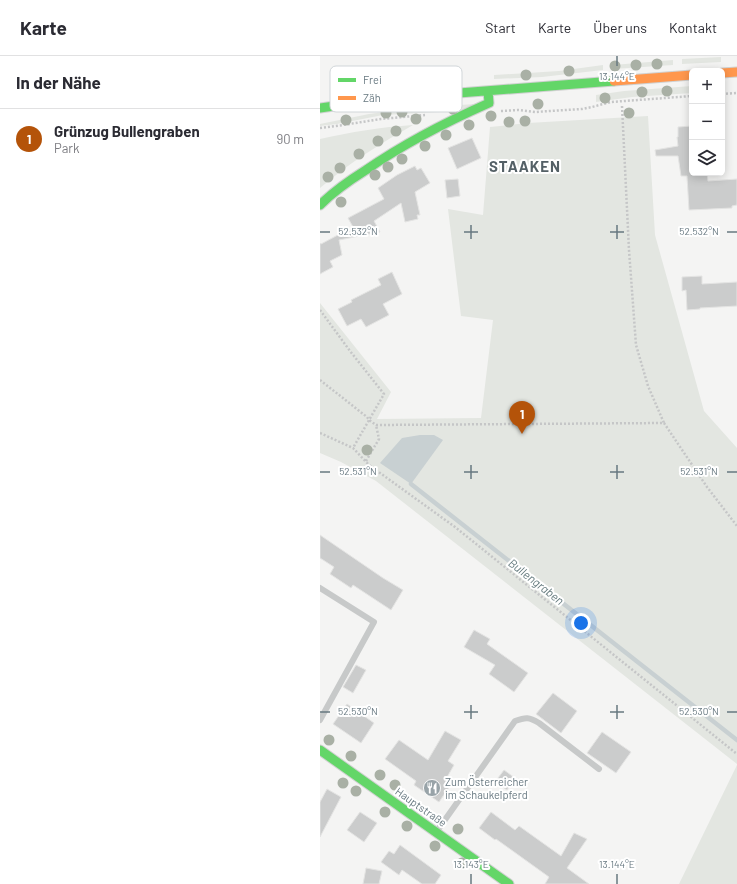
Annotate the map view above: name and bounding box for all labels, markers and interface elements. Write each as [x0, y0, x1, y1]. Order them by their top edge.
text: Karte [20, 16, 67, 39]
text: Start [485, 19, 516, 36]
text: Karte [538, 19, 571, 36]
text: Über uns [593, 19, 647, 36]
text: Kontakt [669, 19, 717, 36]
legend [330, 66, 462, 112]
map controls [689, 68, 725, 176]
button: + [689, 68, 725, 104]
text: 13.144°E [599, 70, 635, 82]
text: In der Nähe [16, 72, 101, 92]
text: Frei [363, 73, 382, 86]
text: Zäh [363, 91, 381, 104]
button: − [689, 104, 725, 140]
text: Grünzug Bullengraben [54, 122, 200, 140]
text: 1 [27, 131, 31, 147]
text: 90 m [277, 131, 304, 147]
text: Park [54, 140, 80, 156]
button: layers [689, 140, 725, 176]
district label: STAAKEN [489, 157, 561, 175]
text: 52.532°N [338, 225, 378, 237]
text: 52.532°N [679, 225, 719, 237]
pin: 1 [509, 401, 535, 434]
text: 52.531°N [339, 465, 377, 477]
text: 52.531°N [680, 465, 718, 477]
water label: Bullengraben [506, 555, 567, 607]
your location [571, 613, 591, 633]
text: 52.530°N [338, 705, 378, 717]
text: 52.530°N [679, 705, 719, 717]
place label: Zum Österreicher im Schaukelpferd [445, 774, 528, 801]
restaurant icon: Zum Österreicher im Schaukelpferd [422, 778, 442, 798]
street label: Hauptstraße [393, 784, 450, 829]
text: 13.143°E [453, 858, 489, 870]
text: 13.144°E [599, 858, 635, 870]

